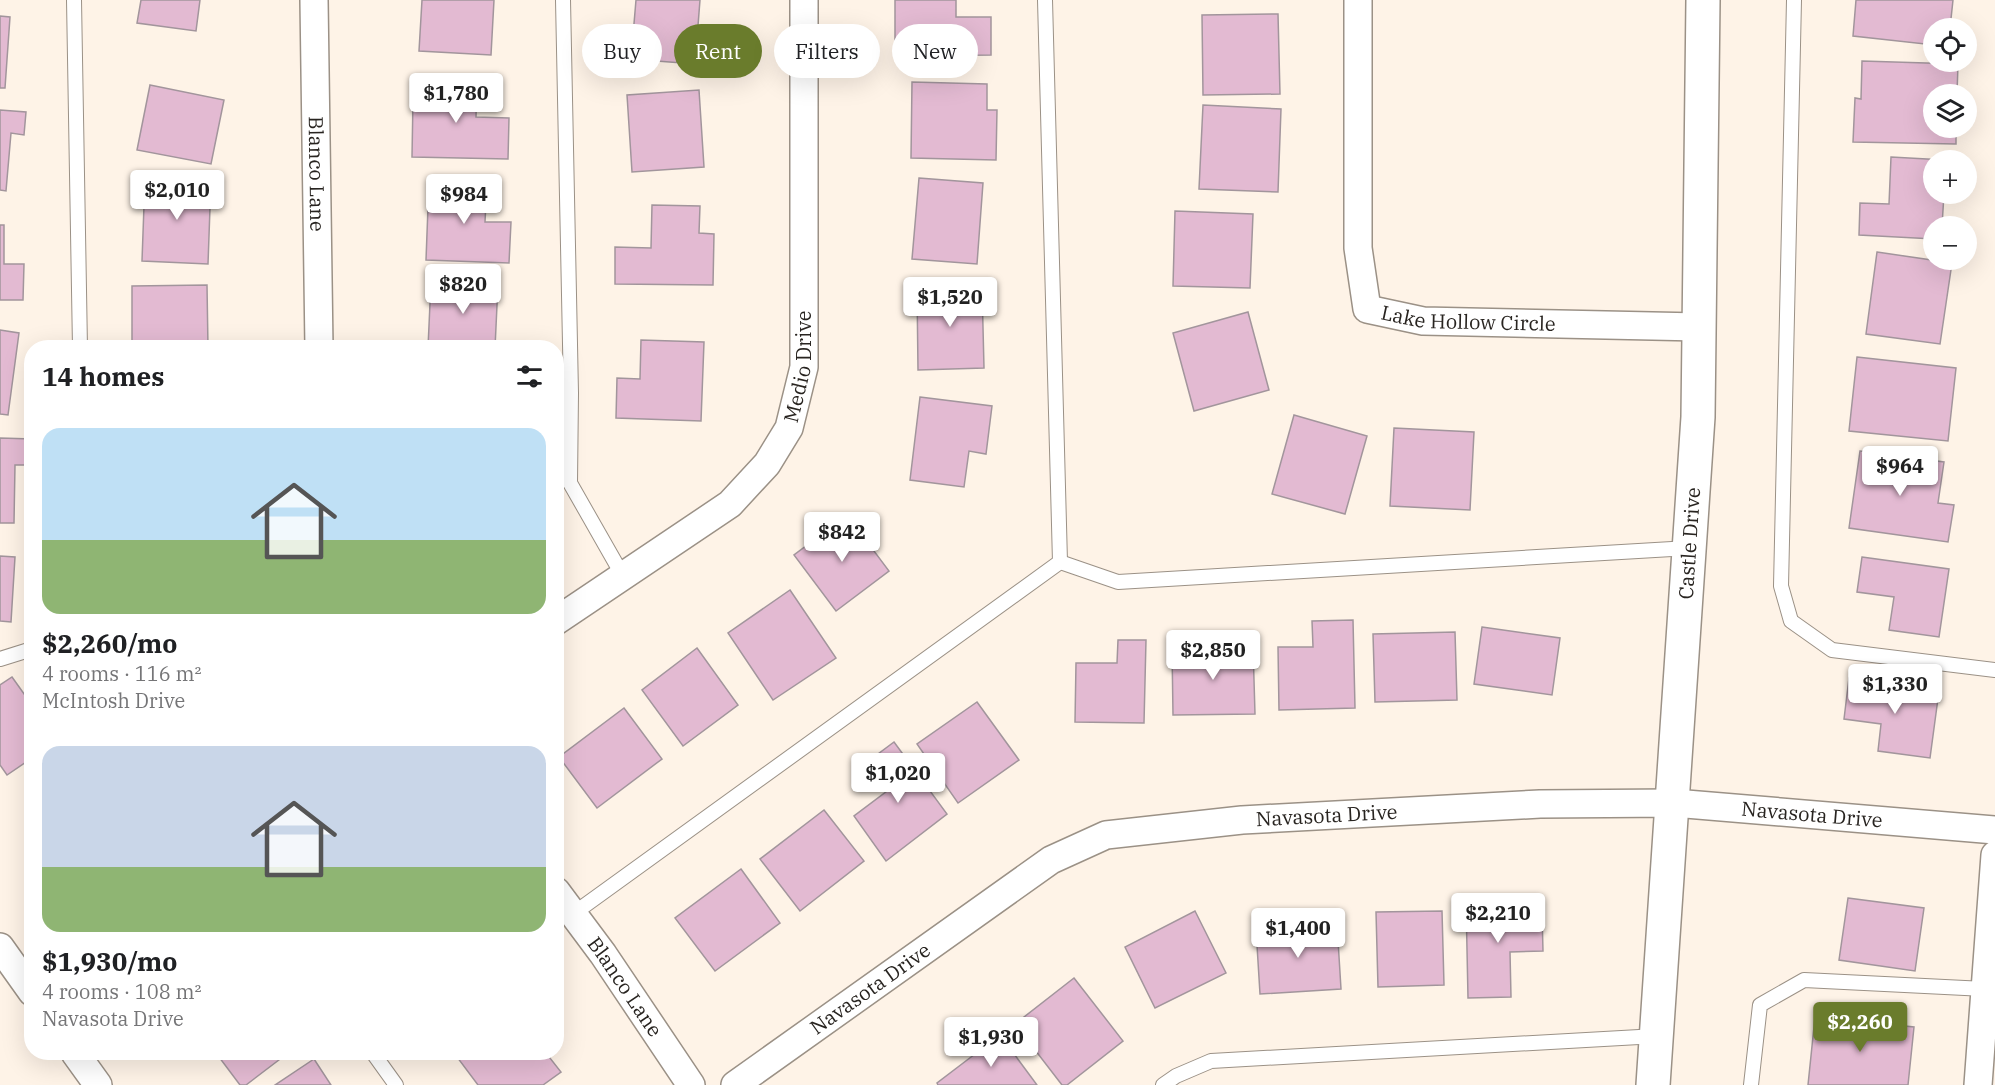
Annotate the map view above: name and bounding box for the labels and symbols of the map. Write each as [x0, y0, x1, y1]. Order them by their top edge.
pin: $1,780 [407, 73, 505, 124]
street label: Blanco Lane [303, 116, 331, 232]
pin: $2,010 [128, 170, 226, 221]
pin: $984 [428, 174, 500, 225]
pin: $820 [427, 264, 499, 315]
pin: $1,520 [901, 277, 999, 328]
street label: Lake Hollow Circle [1379, 298, 1556, 337]
street label: Medio Drive [777, 311, 817, 425]
pin: $964 [1864, 446, 1936, 497]
street label: Castle Drive [1672, 486, 1706, 600]
pin: $842 [806, 512, 878, 563]
pin: $2,850 [1164, 630, 1262, 681]
pin: $1,330 [1846, 664, 1944, 715]
pin: $1,020 [849, 753, 947, 804]
street label: Navasota Drive [1740, 795, 1884, 833]
street label: Navasota Drive [1255, 798, 1398, 832]
pin: $2,210 [1449, 893, 1547, 944]
pin: $1,400 [1249, 908, 1347, 959]
street label: Blanco Lane [582, 931, 669, 1042]
street label: Navasota Drive [804, 936, 935, 1040]
pin: $2,260 [1811, 1002, 1909, 1053]
pin: $1,930 [942, 1017, 1040, 1068]

